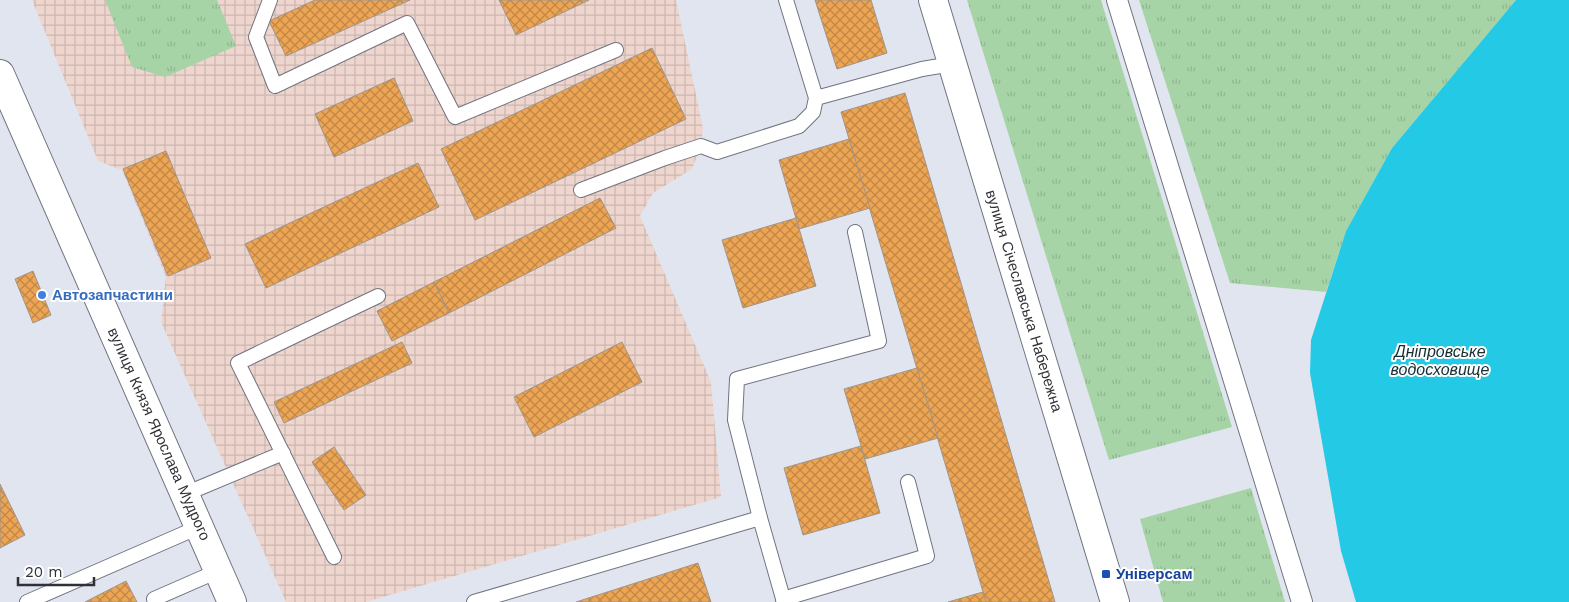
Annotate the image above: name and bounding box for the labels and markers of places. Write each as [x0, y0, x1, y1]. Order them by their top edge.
place label: Автозапчастини [52, 286, 173, 304]
marker: Автозапчастини [36, 289, 48, 301]
place label: Універсам [1116, 565, 1192, 583]
marker: Універсам [1100, 568, 1112, 580]

